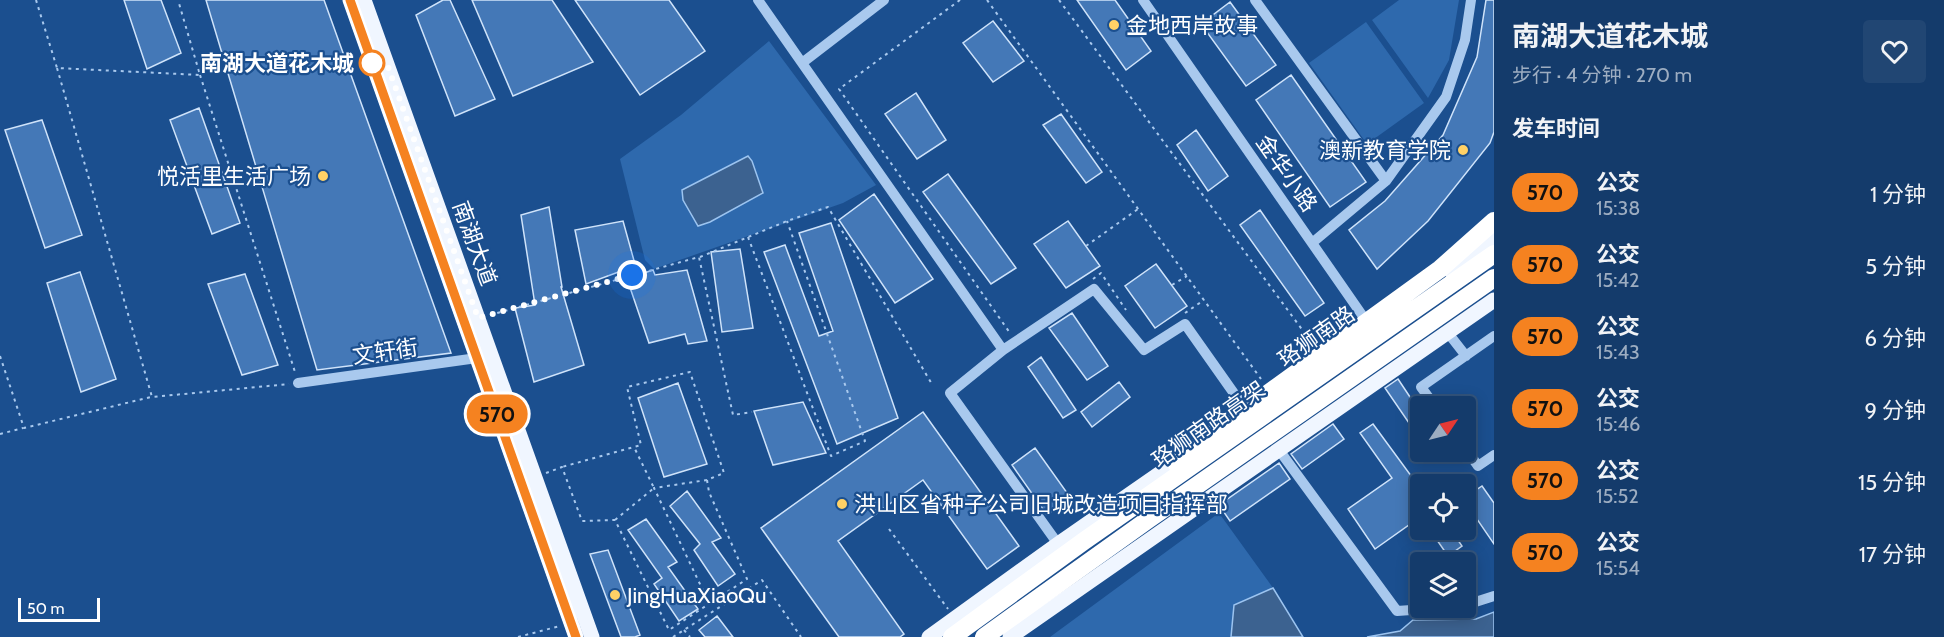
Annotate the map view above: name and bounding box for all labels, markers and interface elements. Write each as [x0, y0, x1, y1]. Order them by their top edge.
place label: 金地西岸故事 [1126, 12, 1258, 39]
marker: 金地西岸故事 [1107, 18, 1121, 32]
text: 南湖大道花木城 [1512, 19, 1708, 53]
button: heart [1863, 20, 1926, 83]
place label: 南湖大道花木城 [200, 50, 354, 77]
marker: 南湖大道花木城 [359, 50, 385, 76]
text: 步行 · 4 分钟 · 270 m [1512, 63, 1692, 87]
text: 发车时间 [1512, 115, 1600, 142]
street label: 金华小路 [1250, 129, 1323, 217]
place label: 澳新教育学院 [1319, 137, 1451, 164]
marker: 澳新教育学院 [1456, 143, 1470, 157]
place label: 悦活里生活广场 [157, 163, 311, 190]
marker: 悦活里生活广场 [316, 169, 330, 183]
text: 公交 [1596, 169, 1640, 196]
text: 570 [1527, 180, 1563, 205]
text: 1 分钟 [1870, 181, 1926, 208]
text: 15:38 [1596, 196, 1640, 220]
street label: 南湖大道 [447, 197, 502, 289]
text: 公交 [1596, 241, 1640, 268]
text: 570 [1527, 252, 1563, 277]
text: 5 分钟 [1865, 253, 1926, 280]
your location [617, 260, 647, 290]
text: 15:42 [1596, 268, 1640, 292]
street label: 珞狮南路 [1272, 300, 1360, 373]
text: 公交 [1596, 313, 1640, 340]
text: 570 [1527, 324, 1563, 349]
text: 6 分钟 [1865, 325, 1926, 352]
street label: 文轩街 [351, 334, 420, 369]
text: 15:43 [1596, 340, 1640, 364]
street label: 珞狮南路高架 [1146, 375, 1270, 473]
text: 公交 [1596, 385, 1640, 412]
line badge: 570 [462, 394, 532, 434]
north arrow [1410, 396, 1476, 462]
map controls [1410, 396, 1476, 618]
text: 570 [1527, 396, 1563, 421]
text: 9 分钟 [1865, 397, 1926, 424]
text: 570 [479, 402, 515, 427]
text: 15:46 [1596, 412, 1640, 436]
text: 公交 [1596, 457, 1640, 484]
text: 570 [1527, 468, 1563, 493]
text: 15 分钟 [1858, 469, 1926, 496]
button: locate [1410, 474, 1476, 540]
text: 15:52 [1596, 484, 1639, 508]
place label: 洪山区省种子公司旧城改造项目指挥部 [854, 491, 1228, 518]
marker: 洪山区省种子公司旧城改造项目指挥部 [835, 497, 849, 511]
text: 公交 [1596, 529, 1640, 556]
text: 570 [1527, 540, 1563, 565]
text: 17 分钟 [1859, 541, 1926, 568]
button: layers [1410, 552, 1476, 618]
text: 15:54 [1596, 556, 1640, 580]
place label: JingHuaXiaoQu [626, 582, 766, 609]
marker: JingHuaXiaoQu [608, 588, 622, 602]
scale bar [18, 595, 100, 622]
text: 50 m [27, 599, 64, 618]

